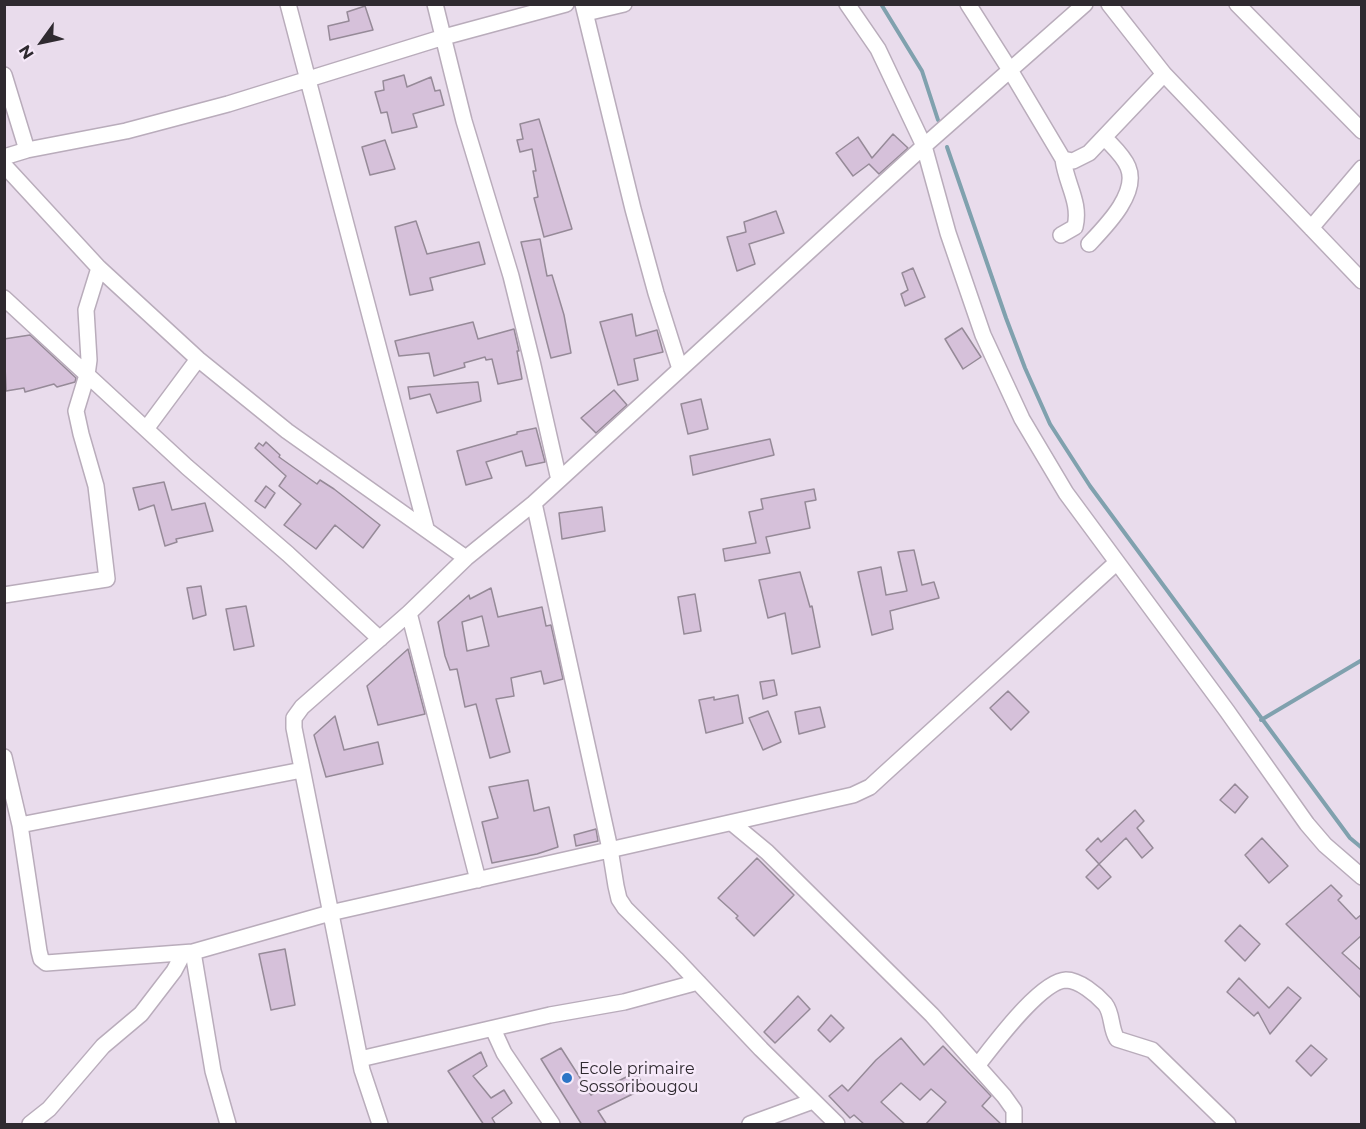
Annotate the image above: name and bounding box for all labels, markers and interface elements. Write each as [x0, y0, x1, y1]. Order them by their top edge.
north arrow [12, 12, 72, 72]
text: N [15, 41, 38, 63]
place label: Ecole primaire Sossoribougou [579, 1059, 698, 1097]
marker: Ecole primaire Sossoribougou [560, 1071, 574, 1085]

